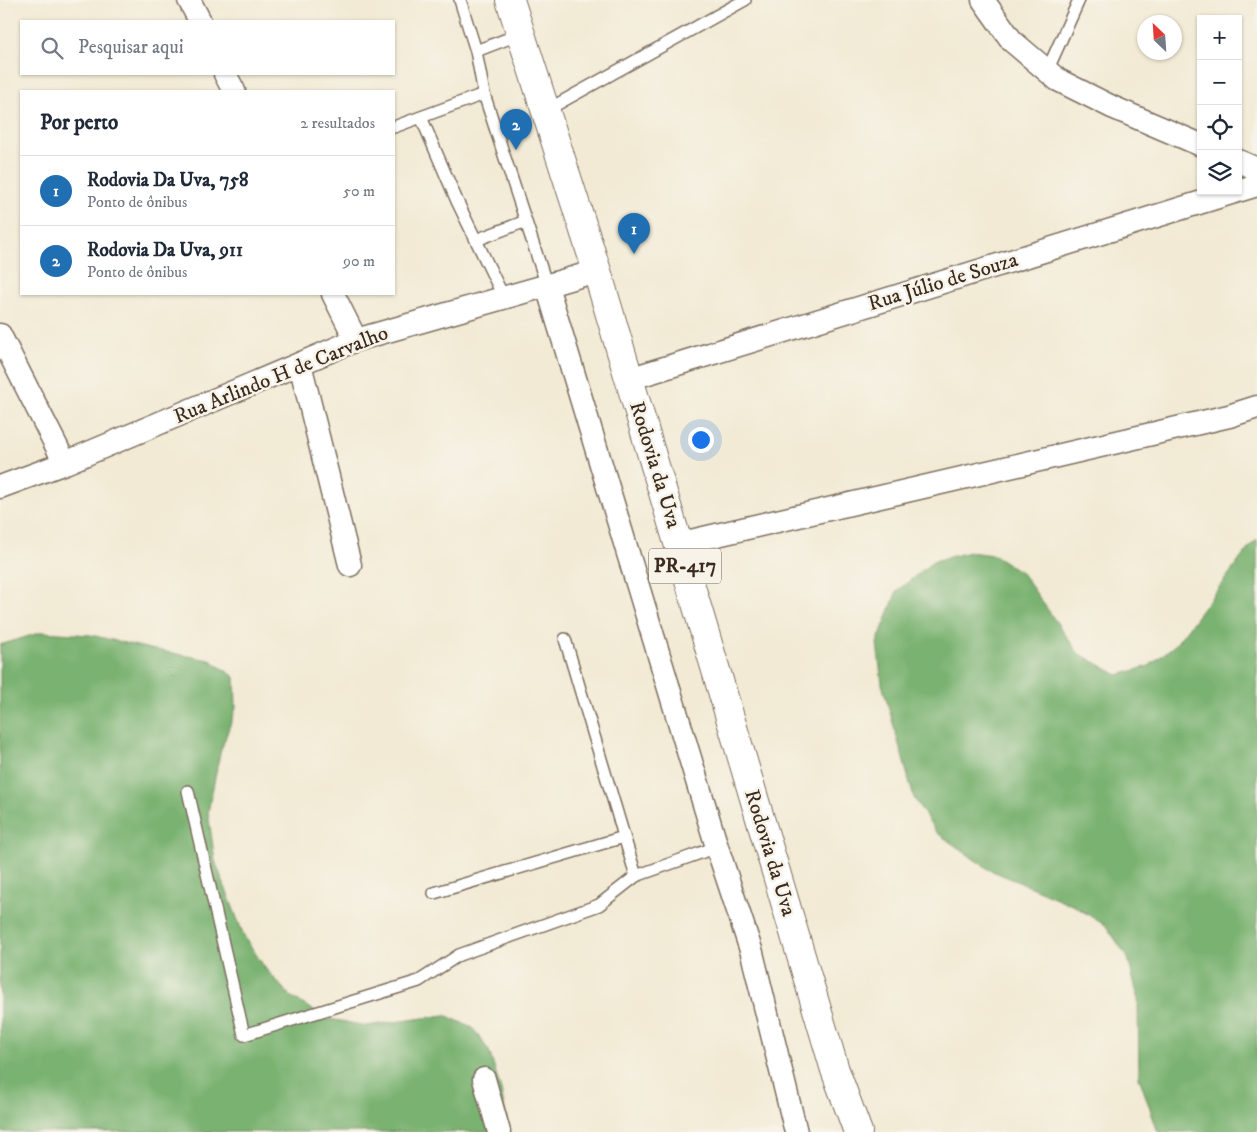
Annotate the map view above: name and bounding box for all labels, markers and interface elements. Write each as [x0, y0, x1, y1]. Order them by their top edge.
north arrow [1137, 15, 1182, 60]
map controls [1197, 15, 1242, 195]
button: + [1197, 15, 1242, 60]
search box [20, 20, 395, 75]
icon: search [38, 34, 66, 62]
text: Pesquisar aqui [78, 36, 184, 59]
button: − [1197, 60, 1242, 105]
button: locate [1197, 105, 1242, 150]
pin: 2 [500, 109, 532, 150]
text: Por perto [40, 110, 118, 136]
text: 2 resultados [300, 113, 375, 133]
button: layers [1197, 150, 1242, 195]
text: Rodovia Da Uva, 758 [87, 169, 248, 192]
text: 1 [53, 181, 59, 201]
text: 50 m [343, 181, 375, 201]
text: Ponto de ônibus [87, 192, 187, 212]
pin: 1 [618, 213, 650, 254]
text: Rodovia Da Uva, 911 [87, 239, 243, 262]
street label: Rua Júlio de Souza [865, 247, 1021, 317]
text: 2 [52, 251, 60, 271]
text: 90 m [343, 251, 375, 271]
text: Ponto de ônibus [87, 262, 187, 282]
street label: Rua Arlindo H de Carvalho [170, 320, 392, 430]
street label: Rodovia da Uva [623, 399, 687, 532]
your location [688, 427, 714, 453]
road number: PR-417 [649, 548, 721, 584]
street label: Rodovia da Uva [738, 787, 802, 920]

